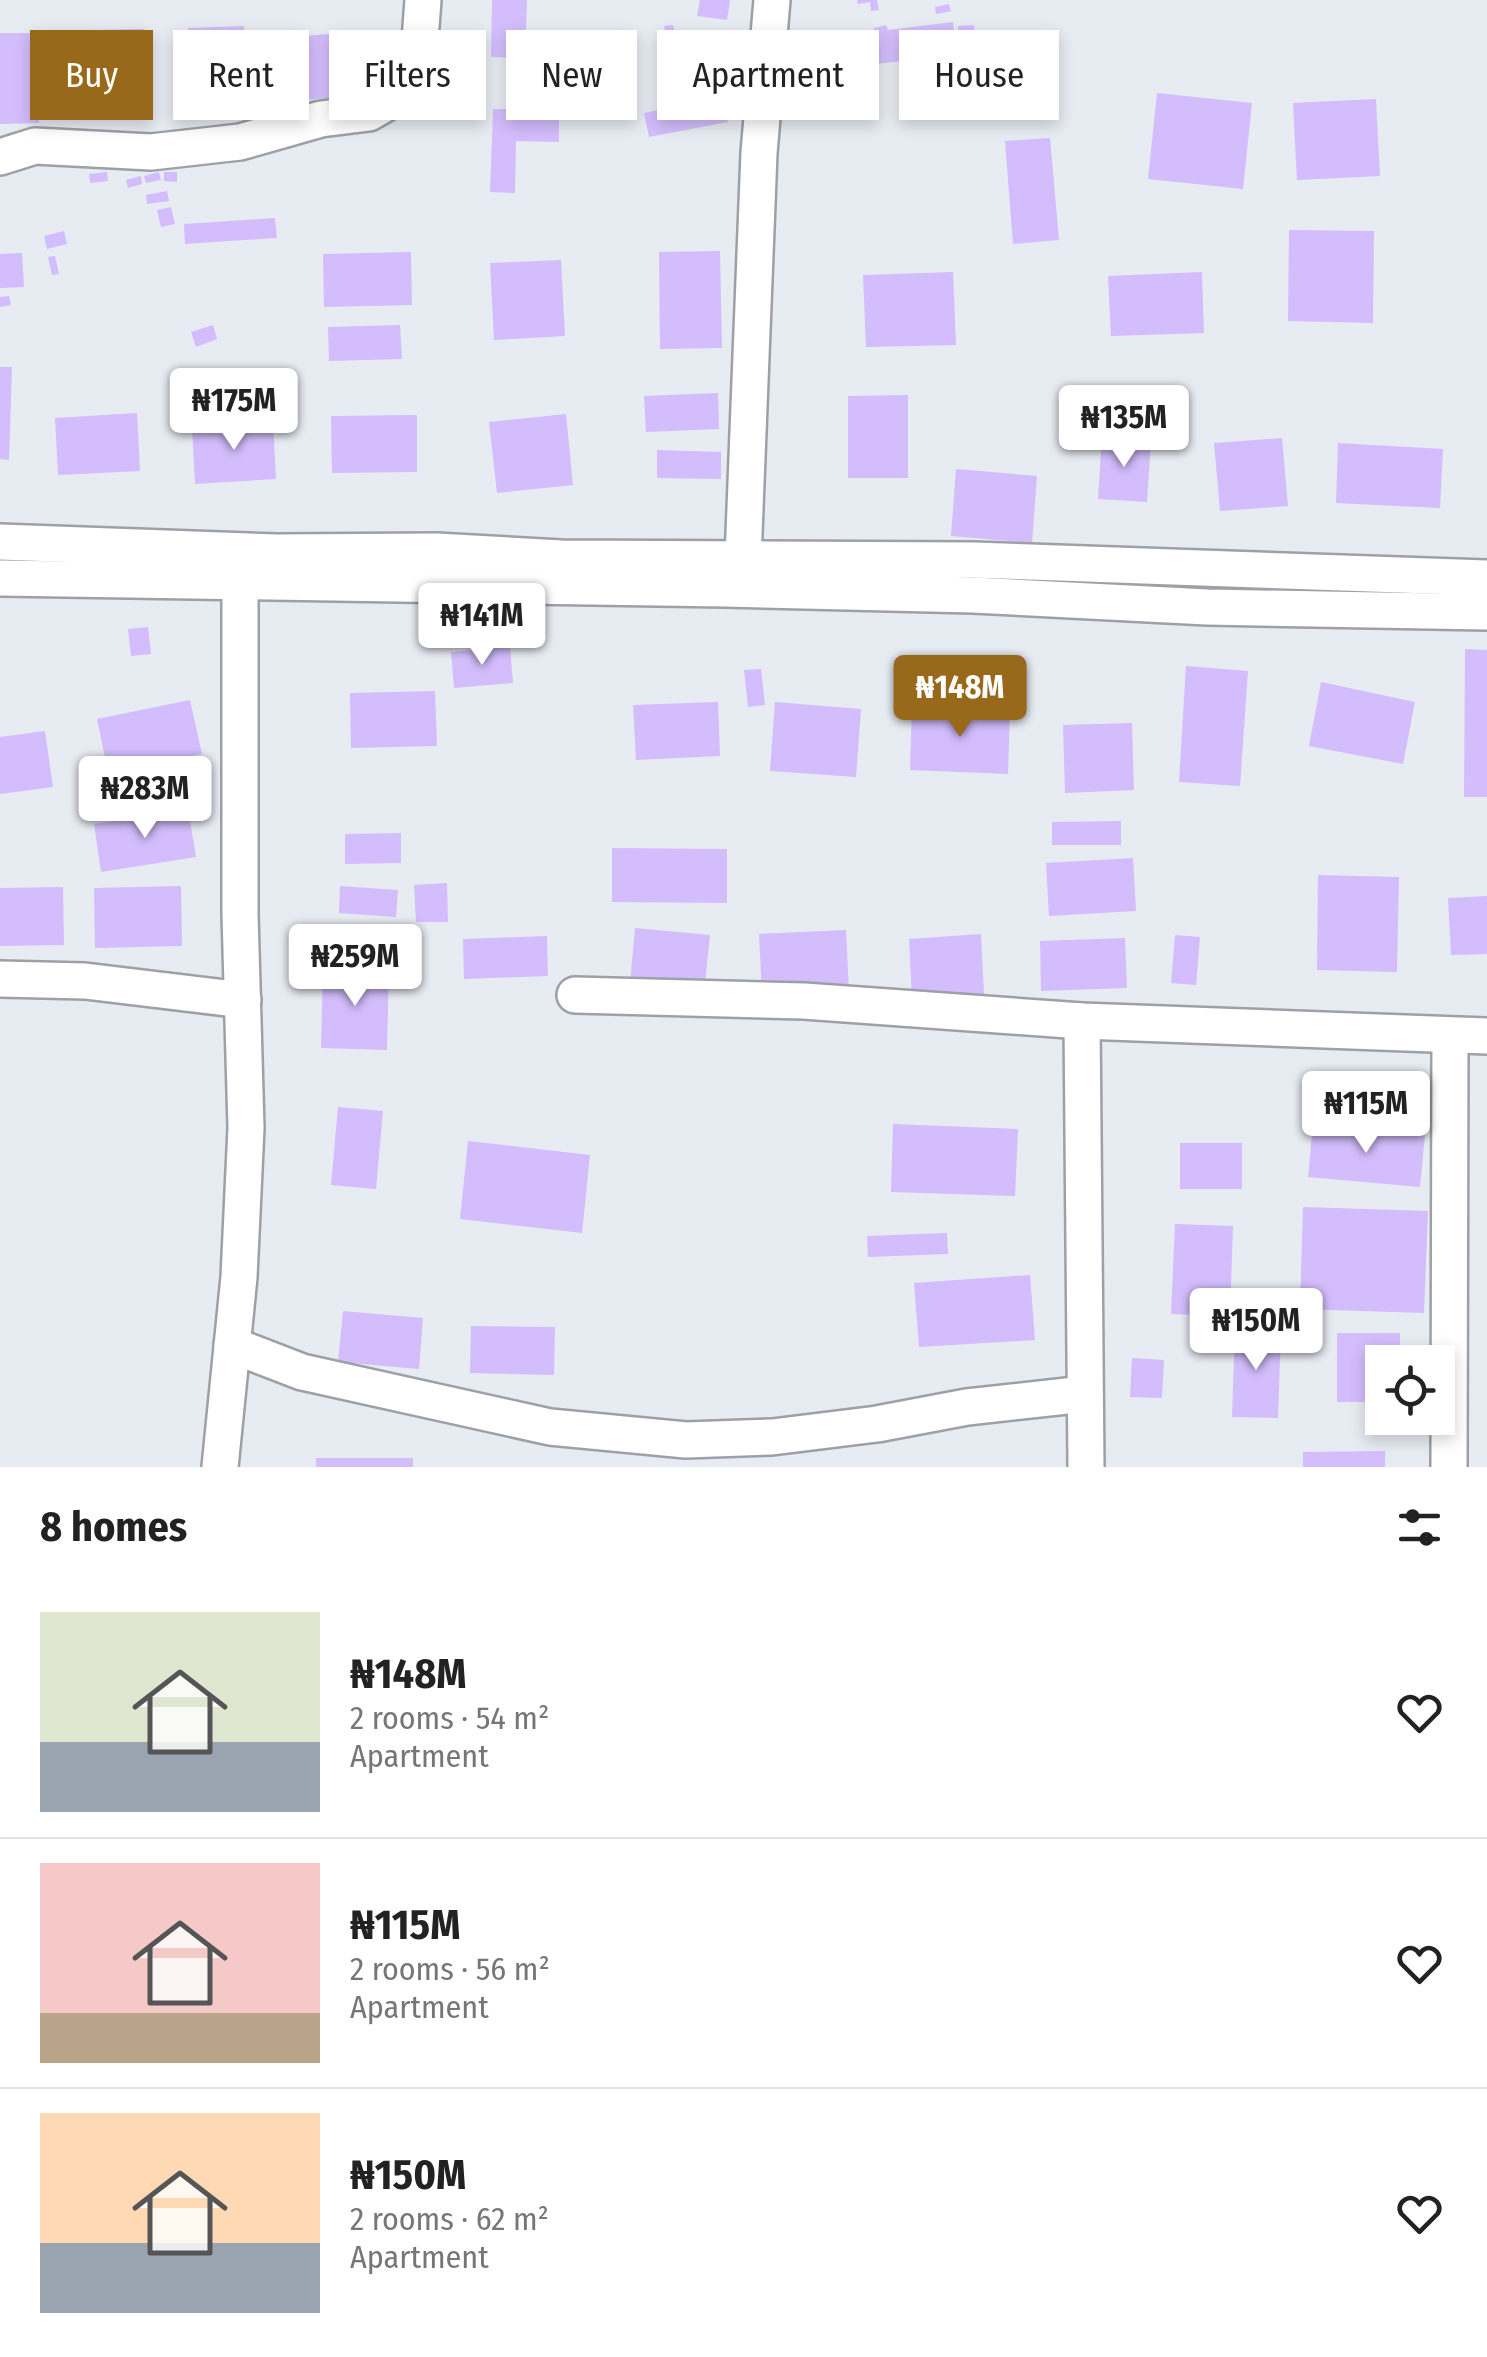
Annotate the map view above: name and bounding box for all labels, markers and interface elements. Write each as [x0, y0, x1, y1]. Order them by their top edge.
chip: Buy [30, 30, 153, 120]
chip: Rent [173, 30, 309, 120]
chip: Filters [329, 30, 486, 120]
chip: New [506, 30, 637, 120]
chip: Apartment [657, 30, 879, 120]
chip: House [899, 30, 1059, 120]
pin: ₦175M [164, 368, 304, 453]
text: ₦175M [192, 381, 276, 419]
pin: ₦135M [1054, 385, 1194, 470]
text: ₦135M [1081, 398, 1167, 436]
pin: ₦141M [412, 583, 552, 668]
text: ₦141M [440, 596, 524, 634]
pin: ₦148M [890, 655, 1030, 740]
text: ₦148M [916, 668, 1004, 706]
pin: ₦283M [75, 756, 215, 841]
text: ₦283M [101, 769, 189, 807]
pin: ₦259M [285, 924, 425, 1009]
text: ₦259M [311, 937, 399, 975]
pin: ₦115M [1296, 1071, 1436, 1156]
text: ₦115M [1324, 1084, 1408, 1122]
pin: ₦150M [1186, 1288, 1326, 1373]
text: ₦150M [1212, 1301, 1300, 1339]
map controls [1365, 1345, 1455, 1435]
button: locate [1365, 1345, 1455, 1435]
icon: filters [1392, 1500, 1447, 1555]
text: 8 homes [40, 1502, 187, 1552]
text: ₦148M [350, 1649, 467, 1699]
icon: home [120, 1652, 240, 1772]
icon: heart [1392, 1685, 1447, 1740]
text: 2 rooms · 54 m² [350, 1699, 549, 1737]
text: Apartment [350, 1737, 489, 1775]
text: ₦115M [350, 1900, 460, 1950]
icon: home [120, 1903, 240, 2023]
icon: heart [1392, 1936, 1447, 1991]
text: 2 rooms · 56 m² [350, 1950, 550, 1988]
text: Apartment [350, 1988, 489, 2026]
text: ₦150M [350, 2150, 466, 2200]
icon: home [120, 2153, 240, 2273]
icon: heart [1392, 2186, 1447, 2241]
text: 2 rooms · 62 m² [350, 2200, 549, 2238]
text: Apartment [350, 2238, 489, 2276]

